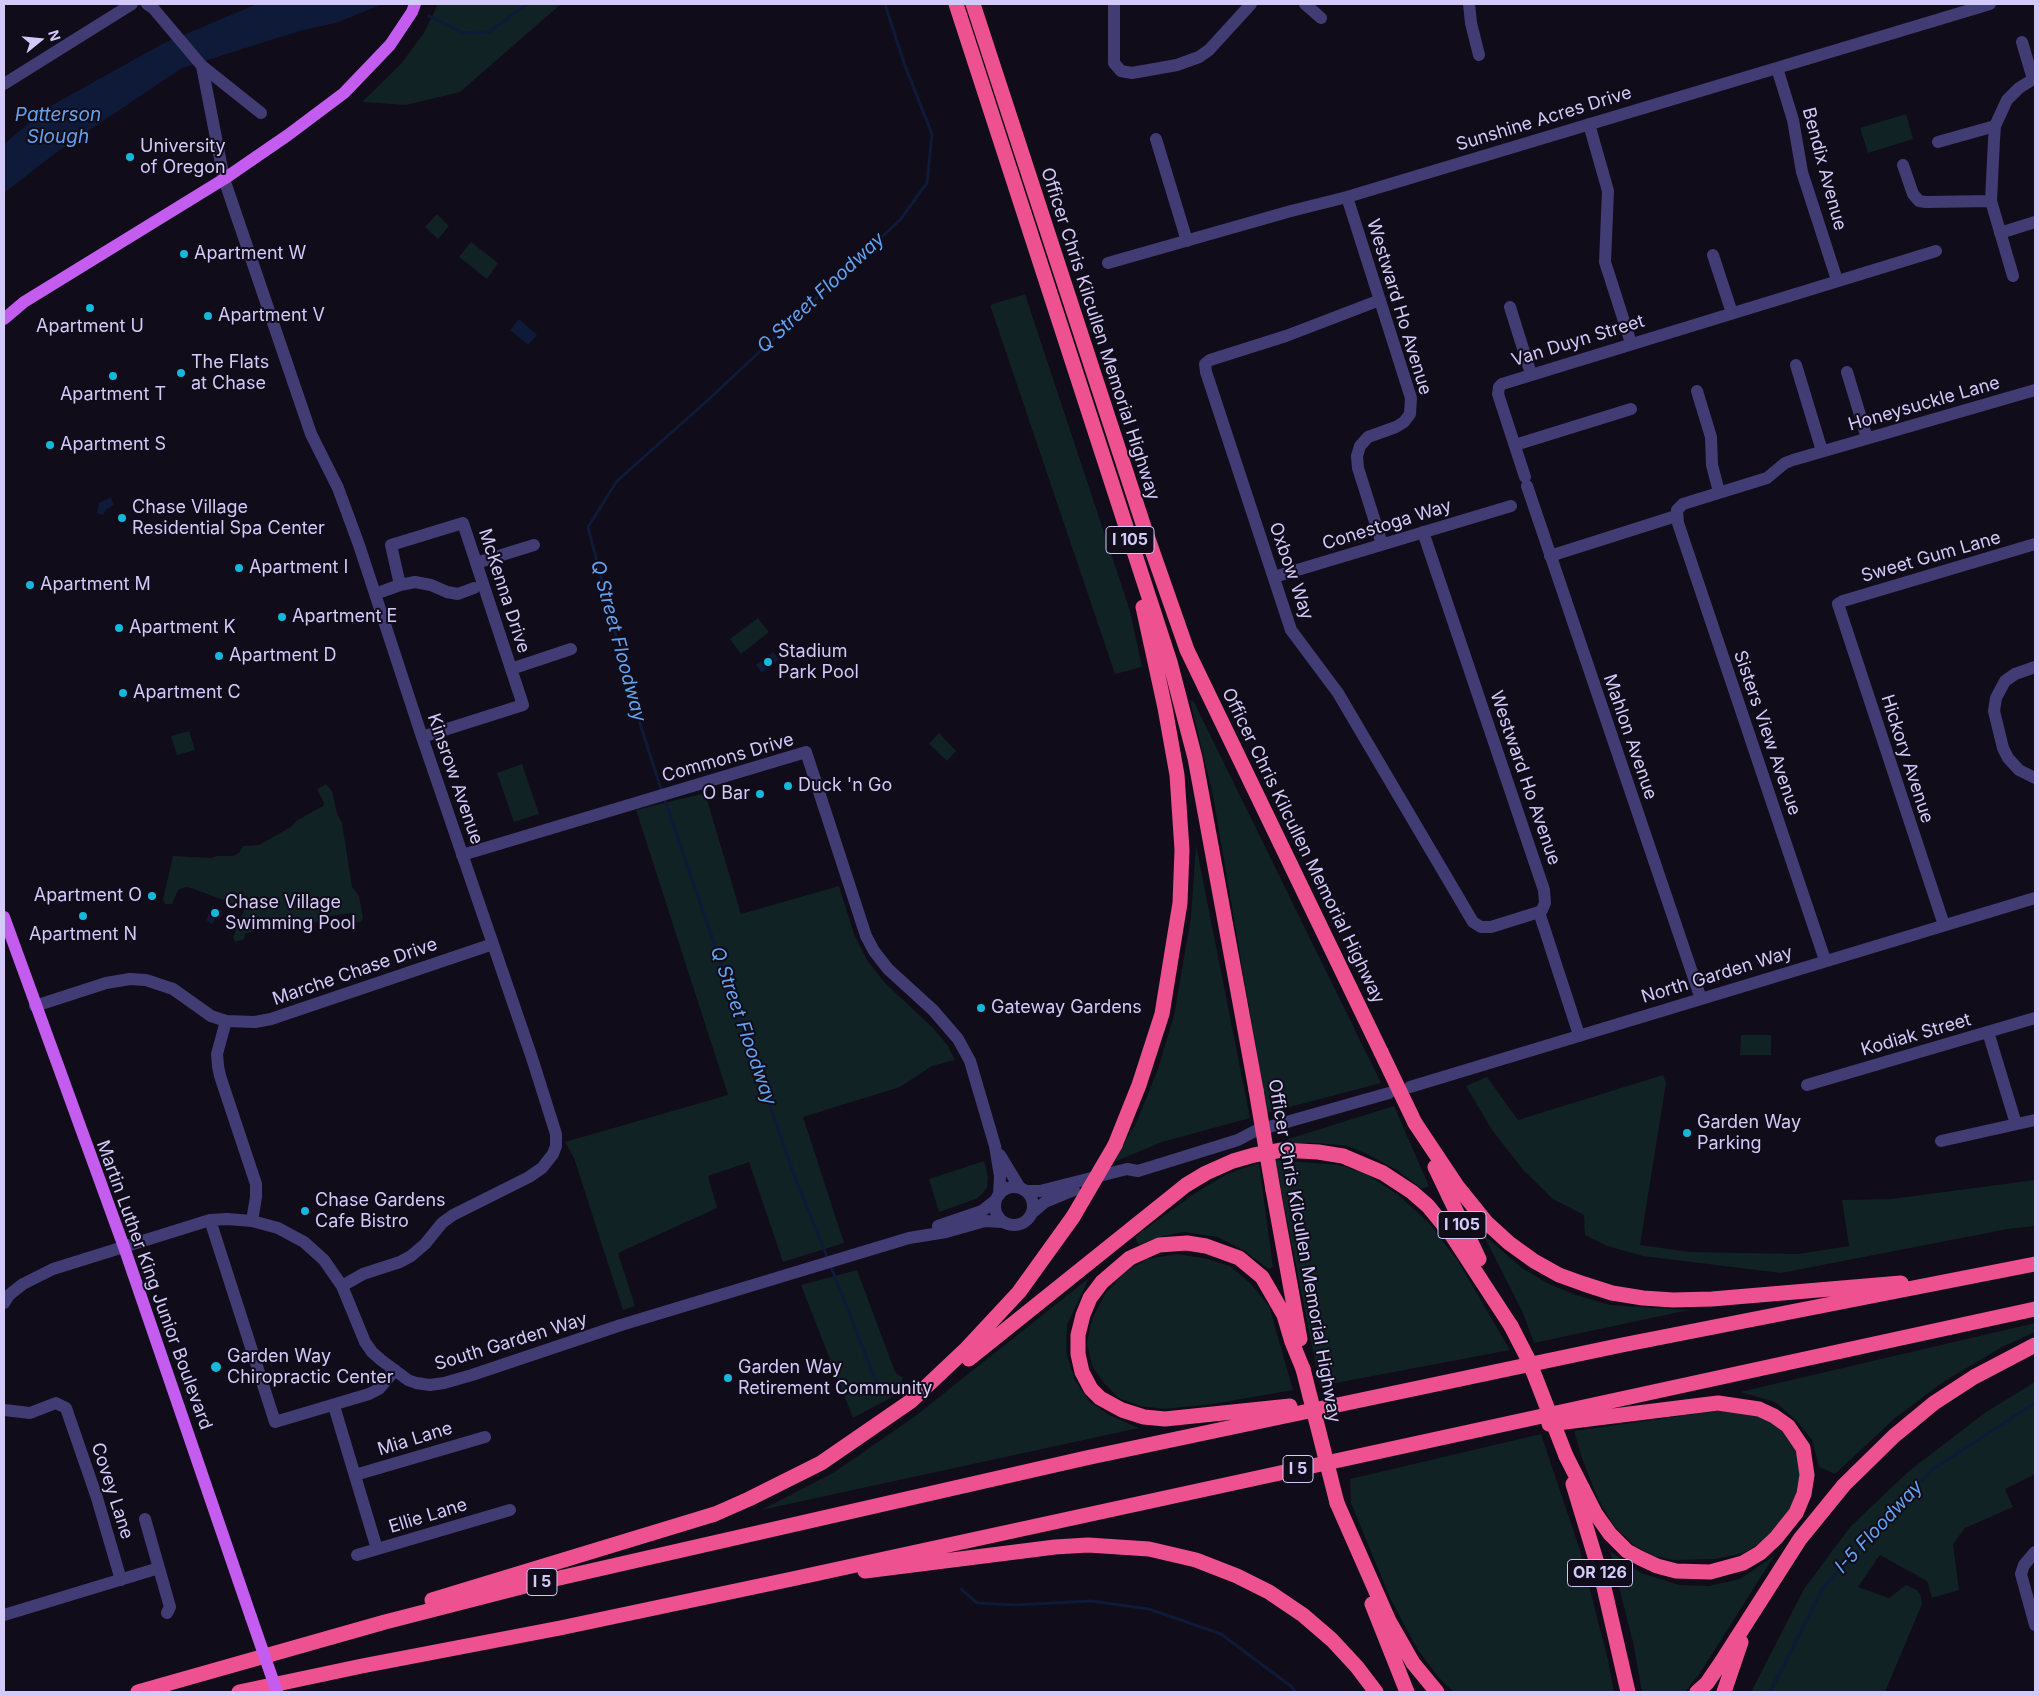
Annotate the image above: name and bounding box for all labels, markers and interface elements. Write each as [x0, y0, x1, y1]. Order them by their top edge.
north arrow [15, 15, 65, 65]
text: N [45, 28, 65, 43]
street label: Sunshine Acres Drive [1454, 82, 1634, 156]
water label: Patterson Slough [15, 104, 101, 148]
street label: Bendix Avenue [1797, 105, 1851, 233]
place label: University of Oregon [140, 136, 226, 178]
marker: University of Oregon [124, 151, 136, 163]
street label: Officer Chris Kilcullen Memorial Highway [1036, 165, 1164, 503]
street label: Westward Ho Avenue [1362, 216, 1436, 398]
water label: Q Street Floodway [752, 228, 890, 358]
place label: Apartment W [194, 243, 306, 265]
marker: Apartment W [178, 248, 190, 260]
marker: Apartment U [84, 302, 96, 314]
place label: Apartment V [218, 305, 325, 327]
marker: Apartment V [202, 310, 214, 322]
street label: Van Duyn Street [1509, 311, 1647, 371]
place label: Apartment U [36, 316, 144, 338]
place label: The Flats at Chase [191, 352, 269, 394]
marker: The Flats at Chase [175, 367, 187, 379]
marker: Apartment T [107, 370, 119, 382]
street label: Honeysuckle Lane [1846, 372, 2002, 436]
place label: Apartment T [60, 384, 166, 406]
place label: Apartment S [60, 434, 166, 456]
marker: Apartment S [44, 439, 56, 451]
street label: Conestoga Way [1320, 495, 1454, 555]
place label: Chase Village Residential Spa Center [132, 497, 325, 540]
marker: Chase Village Residential Spa Center [116, 512, 128, 524]
street label: Oxbow Way [1264, 519, 1318, 623]
street label: McKenna Drive [474, 526, 534, 656]
road number: I 105 [1106, 526, 1154, 554]
street label: Sweet Gum Lane [1859, 527, 2003, 587]
place label: Apartment I [249, 557, 348, 579]
water label: Q Street Floodway [585, 558, 651, 724]
marker: Apartment I [233, 562, 245, 574]
place label: Apartment M [40, 574, 151, 596]
marker: Apartment M [24, 579, 36, 591]
place label: Apartment E [292, 606, 397, 628]
marker: Apartment E [276, 611, 288, 623]
place label: Apartment K [129, 617, 236, 639]
marker: Apartment K [113, 622, 125, 634]
place label: Stadium Park Pool [778, 641, 859, 684]
place label: Apartment D [229, 645, 337, 667]
street label: Sisters View Avenue [1729, 648, 1805, 818]
marker: Apartment D [213, 650, 225, 662]
marker: Stadium Park Pool [762, 656, 774, 668]
street label: Mahlon Avenue [1598, 672, 1662, 802]
place label: Apartment C [133, 682, 241, 704]
street label: Officer Chris Kilcullen Memorial Highway [1217, 685, 1389, 1007]
marker: Apartment C [117, 687, 129, 699]
street label: Westward Ho Avenue [1485, 688, 1565, 868]
street label: Hickory Avenue [1876, 692, 1938, 826]
street label: Kinsrow Avenue [423, 711, 487, 847]
street label: Commons Drive [660, 729, 796, 787]
place label: Duck 'n Go [798, 775, 892, 797]
marker: Duck 'n Go [782, 780, 794, 792]
place label: O Bar [703, 783, 750, 805]
marker: O Bar [754, 788, 766, 800]
place label: Apartment O [34, 885, 142, 907]
marker: Apartment O [146, 890, 158, 902]
place label: Chase Village Swimming Pool [225, 892, 356, 934]
marker: Chase Village Swimming Pool [209, 907, 221, 919]
marker: Apartment N [77, 910, 89, 922]
place label: Apartment N [29, 924, 137, 946]
street label: Marche Chase Drive [270, 934, 440, 1010]
street label: North Garden Way [1639, 942, 1795, 1008]
water label: Q Street Floodway [705, 944, 781, 1108]
place label: Gateway Gardens [991, 997, 1142, 1019]
marker: Gateway Gardens [975, 1002, 987, 1014]
street label: Kodiak Street [1859, 1009, 1973, 1061]
street label: Officer Chris Kilcullen Memorial Highway [1263, 1078, 1345, 1424]
place label: Garden Way Parking [1697, 1112, 1801, 1154]
marker: Garden Way Parking [1681, 1127, 1693, 1139]
street label: Martin Luther King Junior Boulevard [91, 1137, 217, 1433]
place label: Chase Gardens Cafe Bistro [315, 1190, 446, 1232]
marker: Chase Gardens Cafe Bistro [299, 1205, 311, 1217]
road number: I 105 [1438, 1212, 1486, 1238]
street label: South Garden Way [432, 1308, 590, 1376]
place label: Garden Way Chiropractic Center [227, 1346, 393, 1388]
place label: Garden Way Retirement Community [738, 1357, 932, 1400]
marker: Garden Way Chiropractic Center [209, 1360, 223, 1374]
marker: Garden Way Retirement Community [722, 1372, 734, 1384]
street label: Mia Lane [375, 1417, 455, 1461]
street label: Covey Lane [86, 1440, 138, 1542]
road number: I 5 [1283, 1456, 1313, 1482]
water label: I-5 Floodway [1830, 1476, 1928, 1578]
street label: Ellie Lane [386, 1494, 470, 1538]
road number: OR 126 [1568, 1560, 1632, 1586]
road number: I 5 [527, 1568, 557, 1595]

